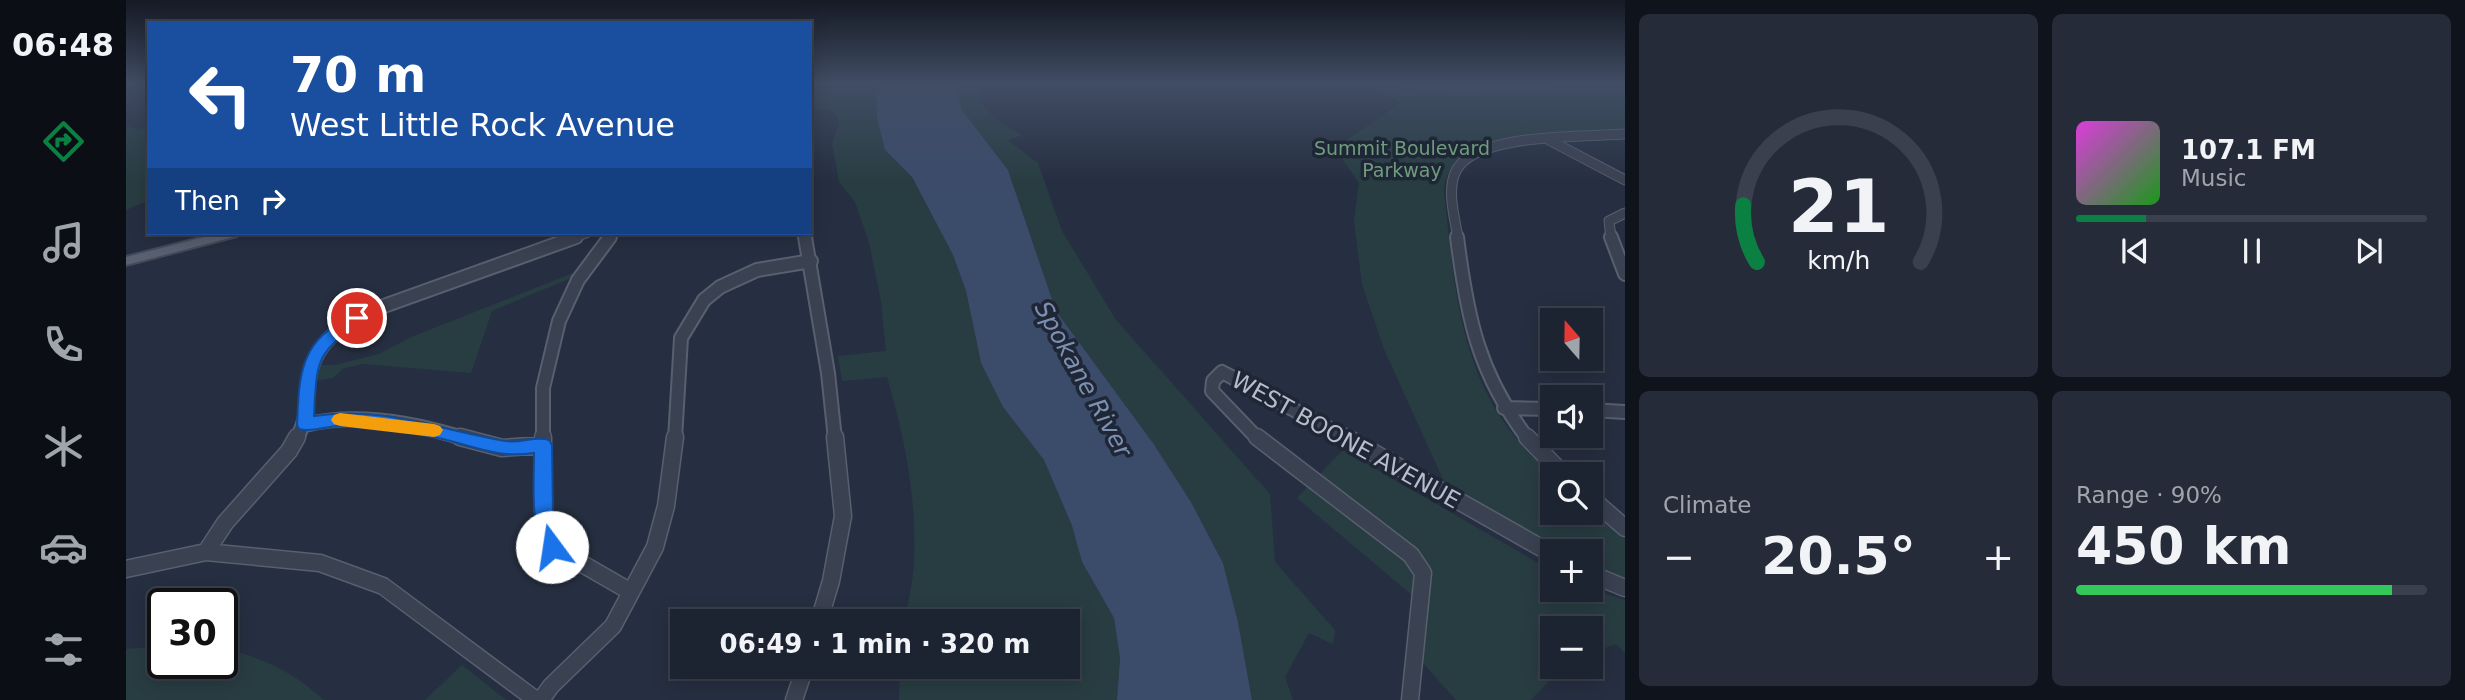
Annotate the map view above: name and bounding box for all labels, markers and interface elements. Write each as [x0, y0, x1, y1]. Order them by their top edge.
text: 06:48 [12, 26, 114, 64]
text: 70 m [290, 47, 426, 104]
icon: left [175, 49, 266, 140]
text: West Little Rock Avenue [290, 106, 675, 144]
icon: directions [39, 117, 88, 166]
text: 107.1 FM [2181, 135, 2316, 165]
park label: Summit Boulevard Parkway [1314, 137, 1490, 181]
text: 21 [1788, 164, 1889, 249]
text: Music [2181, 165, 2246, 191]
icon: right [254, 182, 292, 220]
text: Then [175, 186, 240, 216]
icon: music [39, 218, 88, 267]
icon: previous [2116, 232, 2154, 270]
icon: pause [2233, 232, 2271, 270]
icon: next [2350, 232, 2388, 270]
text: km/h [1807, 246, 1870, 275]
pin [327, 288, 387, 348]
water label: Spokane River [1029, 296, 1138, 464]
icon: arrive [338, 299, 376, 337]
north arrow [1540, 308, 1603, 371]
map controls [1540, 308, 1603, 679]
icon: phone [39, 320, 88, 369]
street label: WEST BOONE AVENUE [1227, 366, 1465, 514]
button: sound [1540, 385, 1603, 448]
icon: climate [39, 422, 88, 471]
button: search [1540, 462, 1603, 525]
text: Range · 90% [2076, 482, 2222, 508]
text: Climate [1663, 492, 1752, 518]
position arrow [515, 510, 589, 584]
text: 450 km [2076, 516, 2291, 576]
icon: car [39, 523, 88, 572]
text: 20.5° [1761, 526, 1916, 586]
text: − [1663, 535, 1695, 579]
text: + [1982, 535, 2014, 579]
button: + [1540, 539, 1603, 602]
speed limit sign: 30 [147, 588, 238, 679]
button: − [1540, 616, 1603, 679]
icon: filters [39, 625, 88, 674]
text: 06:49 · 1 min · 320 m [720, 629, 1030, 659]

